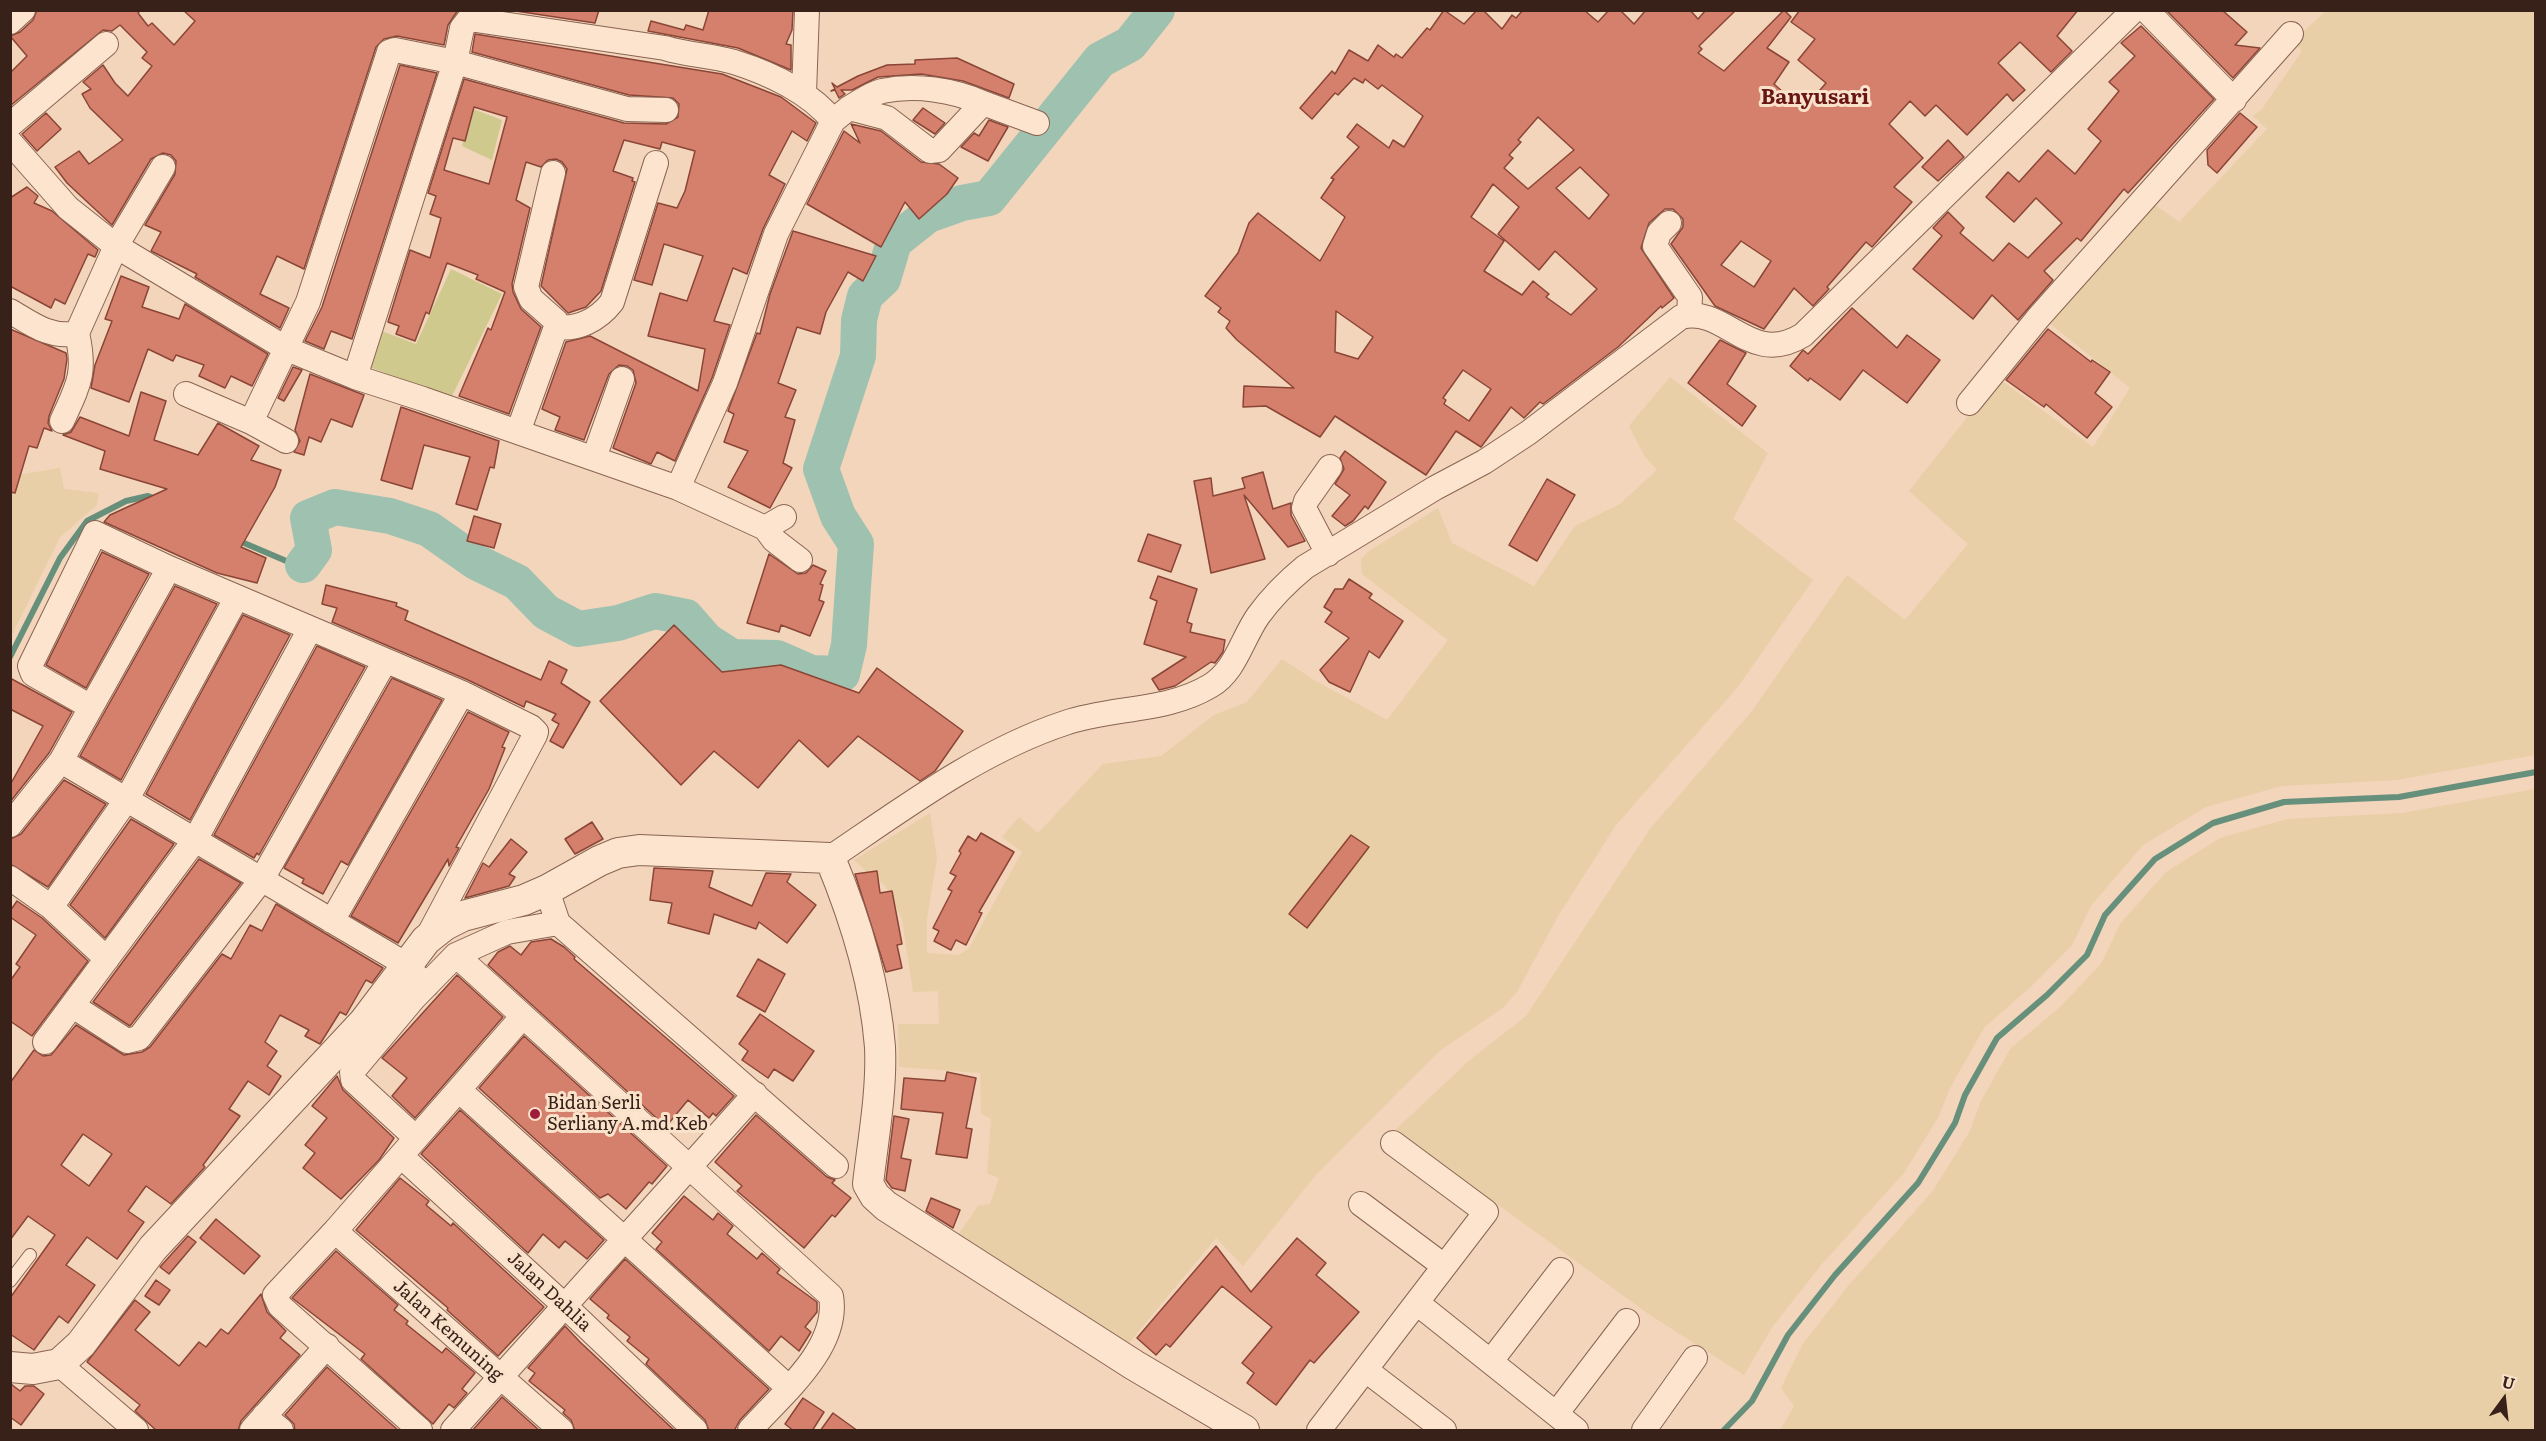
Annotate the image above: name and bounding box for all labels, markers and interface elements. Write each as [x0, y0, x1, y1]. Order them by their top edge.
district label: Banyusari [1761, 85, 1869, 111]
place label: Bidan Serli Serliany A.md.Keb [547, 1093, 708, 1136]
marker: Bidan Serli Serliany A.md.Keb [528, 1107, 542, 1121]
street label: Jalan Dahlia [502, 1248, 596, 1336]
street label: Jalan Kemuning [388, 1276, 508, 1386]
text: U [2499, 1368, 2518, 1395]
north arrow [2474, 1369, 2534, 1429]

